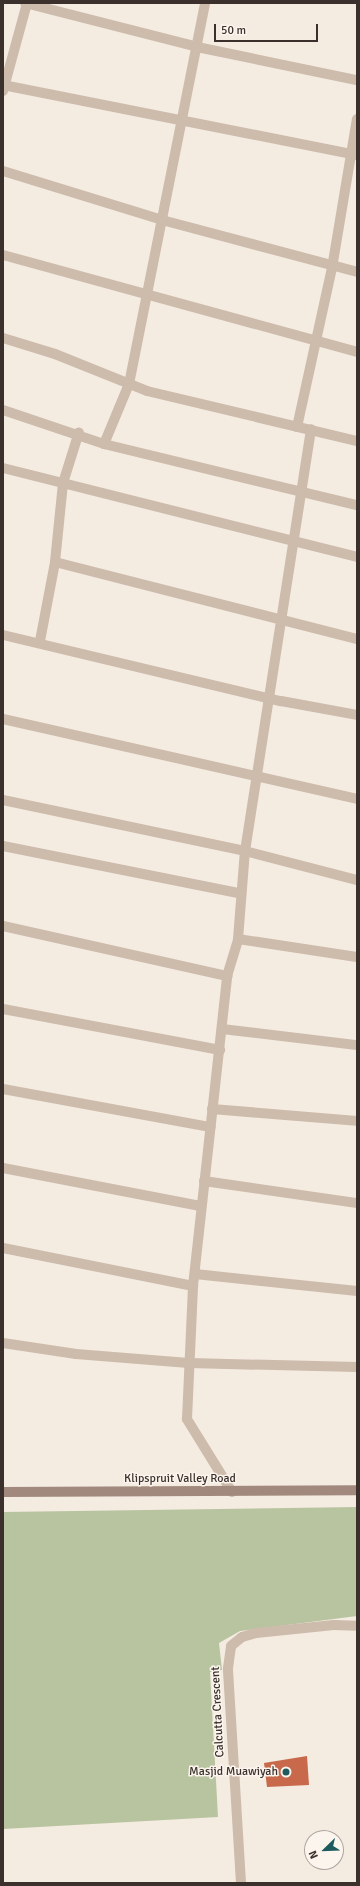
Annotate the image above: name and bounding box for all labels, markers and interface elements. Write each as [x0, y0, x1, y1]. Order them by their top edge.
scale bar [216, 16, 320, 42]
text: 50 m [221, 23, 246, 38]
street label: Klipspruit Valley Road [124, 1472, 236, 1486]
street label: Calcutta Crescent [208, 1666, 228, 1758]
place label: Masjid Muawiyah [189, 1765, 278, 1779]
marker: Masjid Muawiyah [281, 1767, 291, 1777]
north arrow [304, 1830, 344, 1870]
text: N [306, 1848, 321, 1861]

